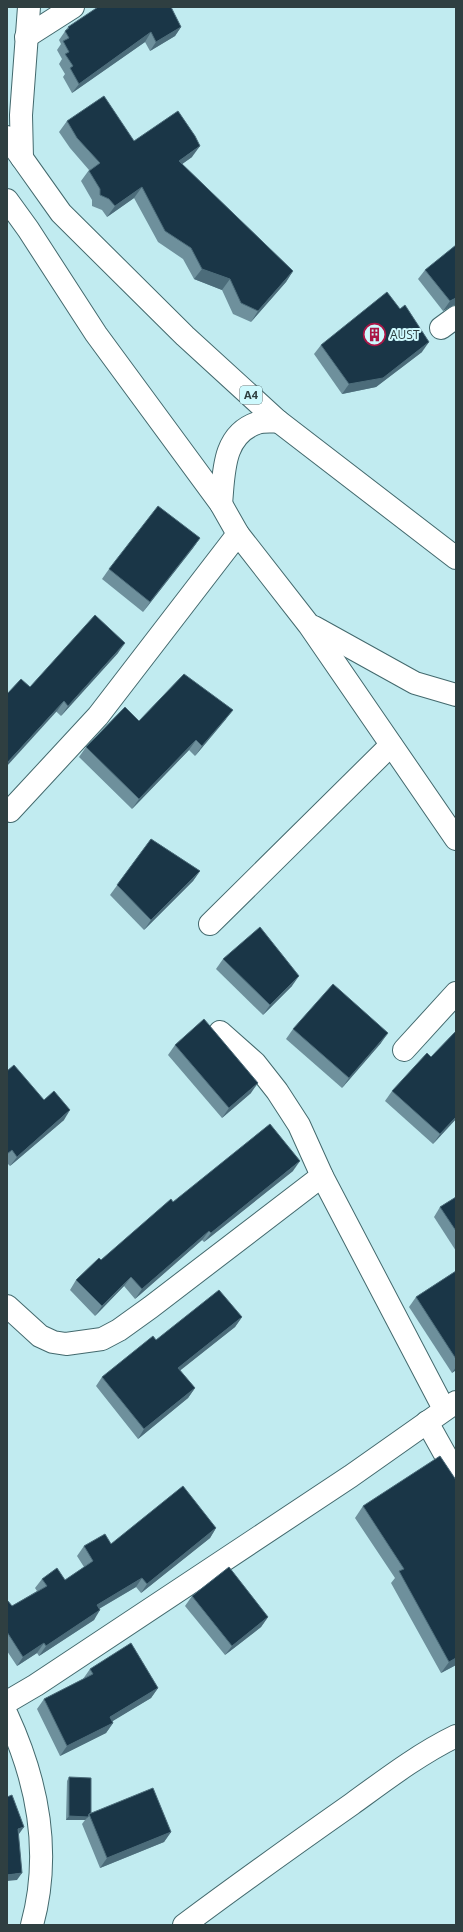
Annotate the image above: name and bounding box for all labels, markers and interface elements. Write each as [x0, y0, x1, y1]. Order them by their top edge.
building icon: AUST [362, 322, 388, 348]
place label: AUST [390, 326, 420, 343]
road number: A4 [240, 386, 262, 404]

